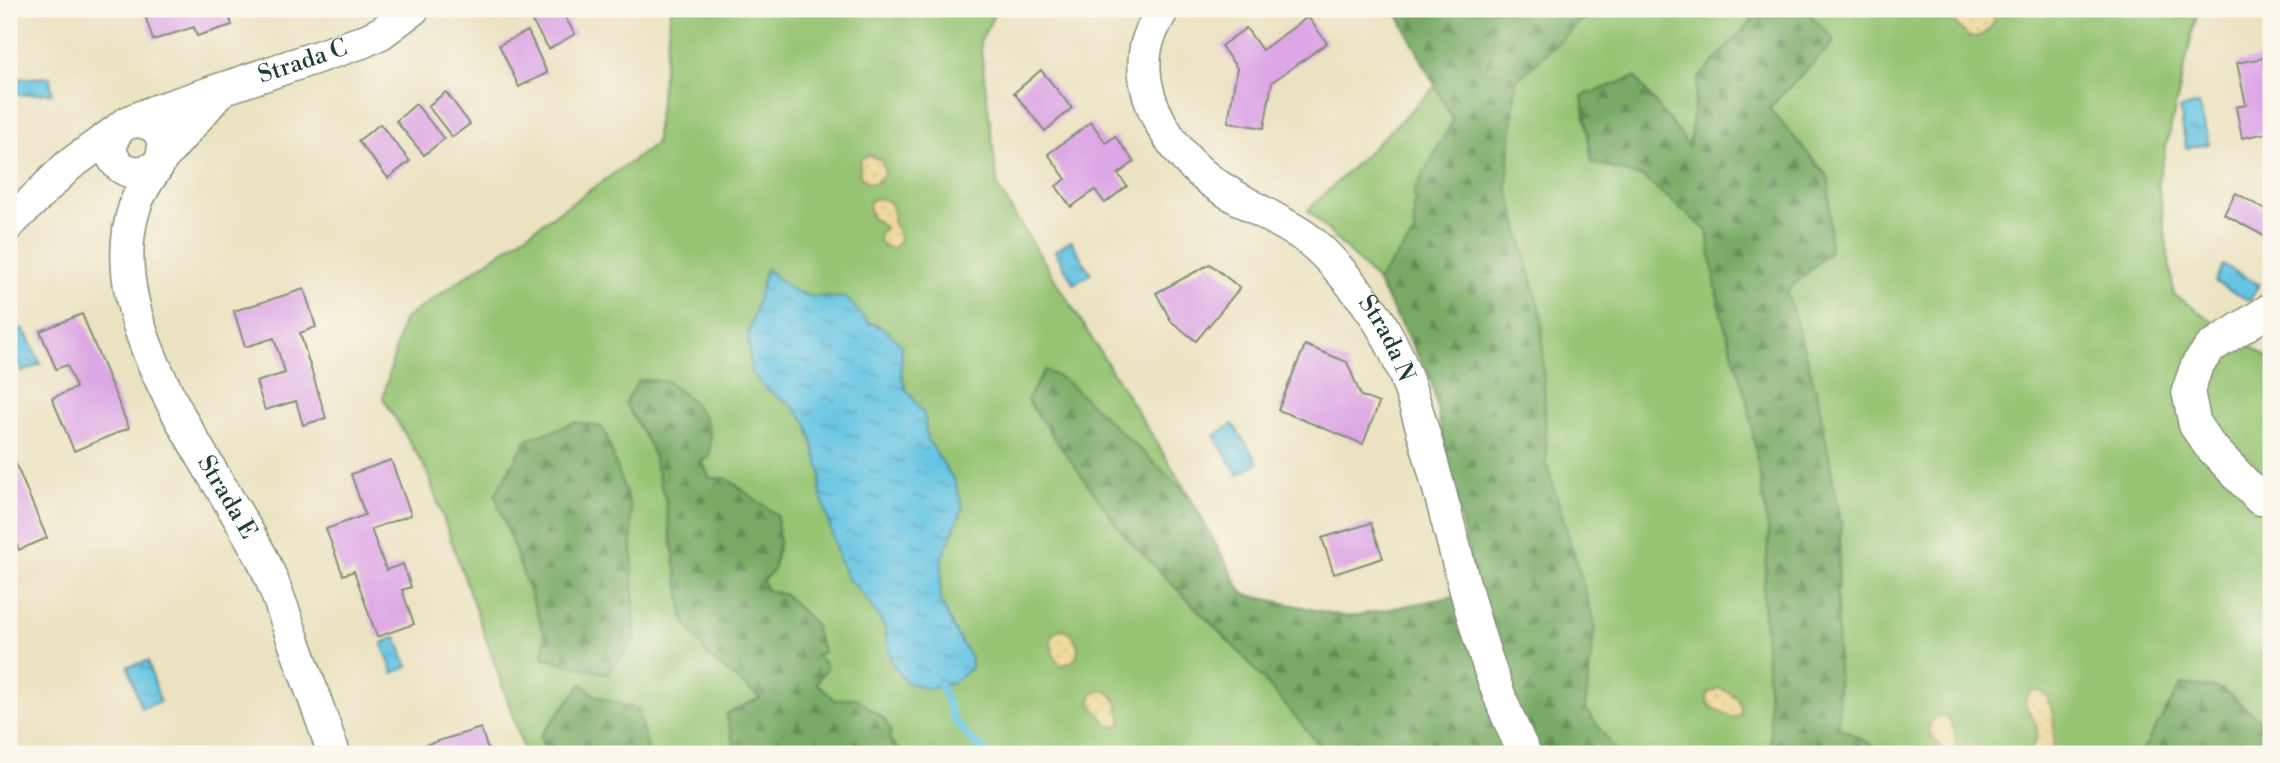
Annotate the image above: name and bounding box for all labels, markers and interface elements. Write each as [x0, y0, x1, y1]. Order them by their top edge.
street label: Strada C [254, 33, 351, 91]
street label: Strada N [1351, 289, 1421, 386]
street label: Strada E [190, 450, 263, 544]

